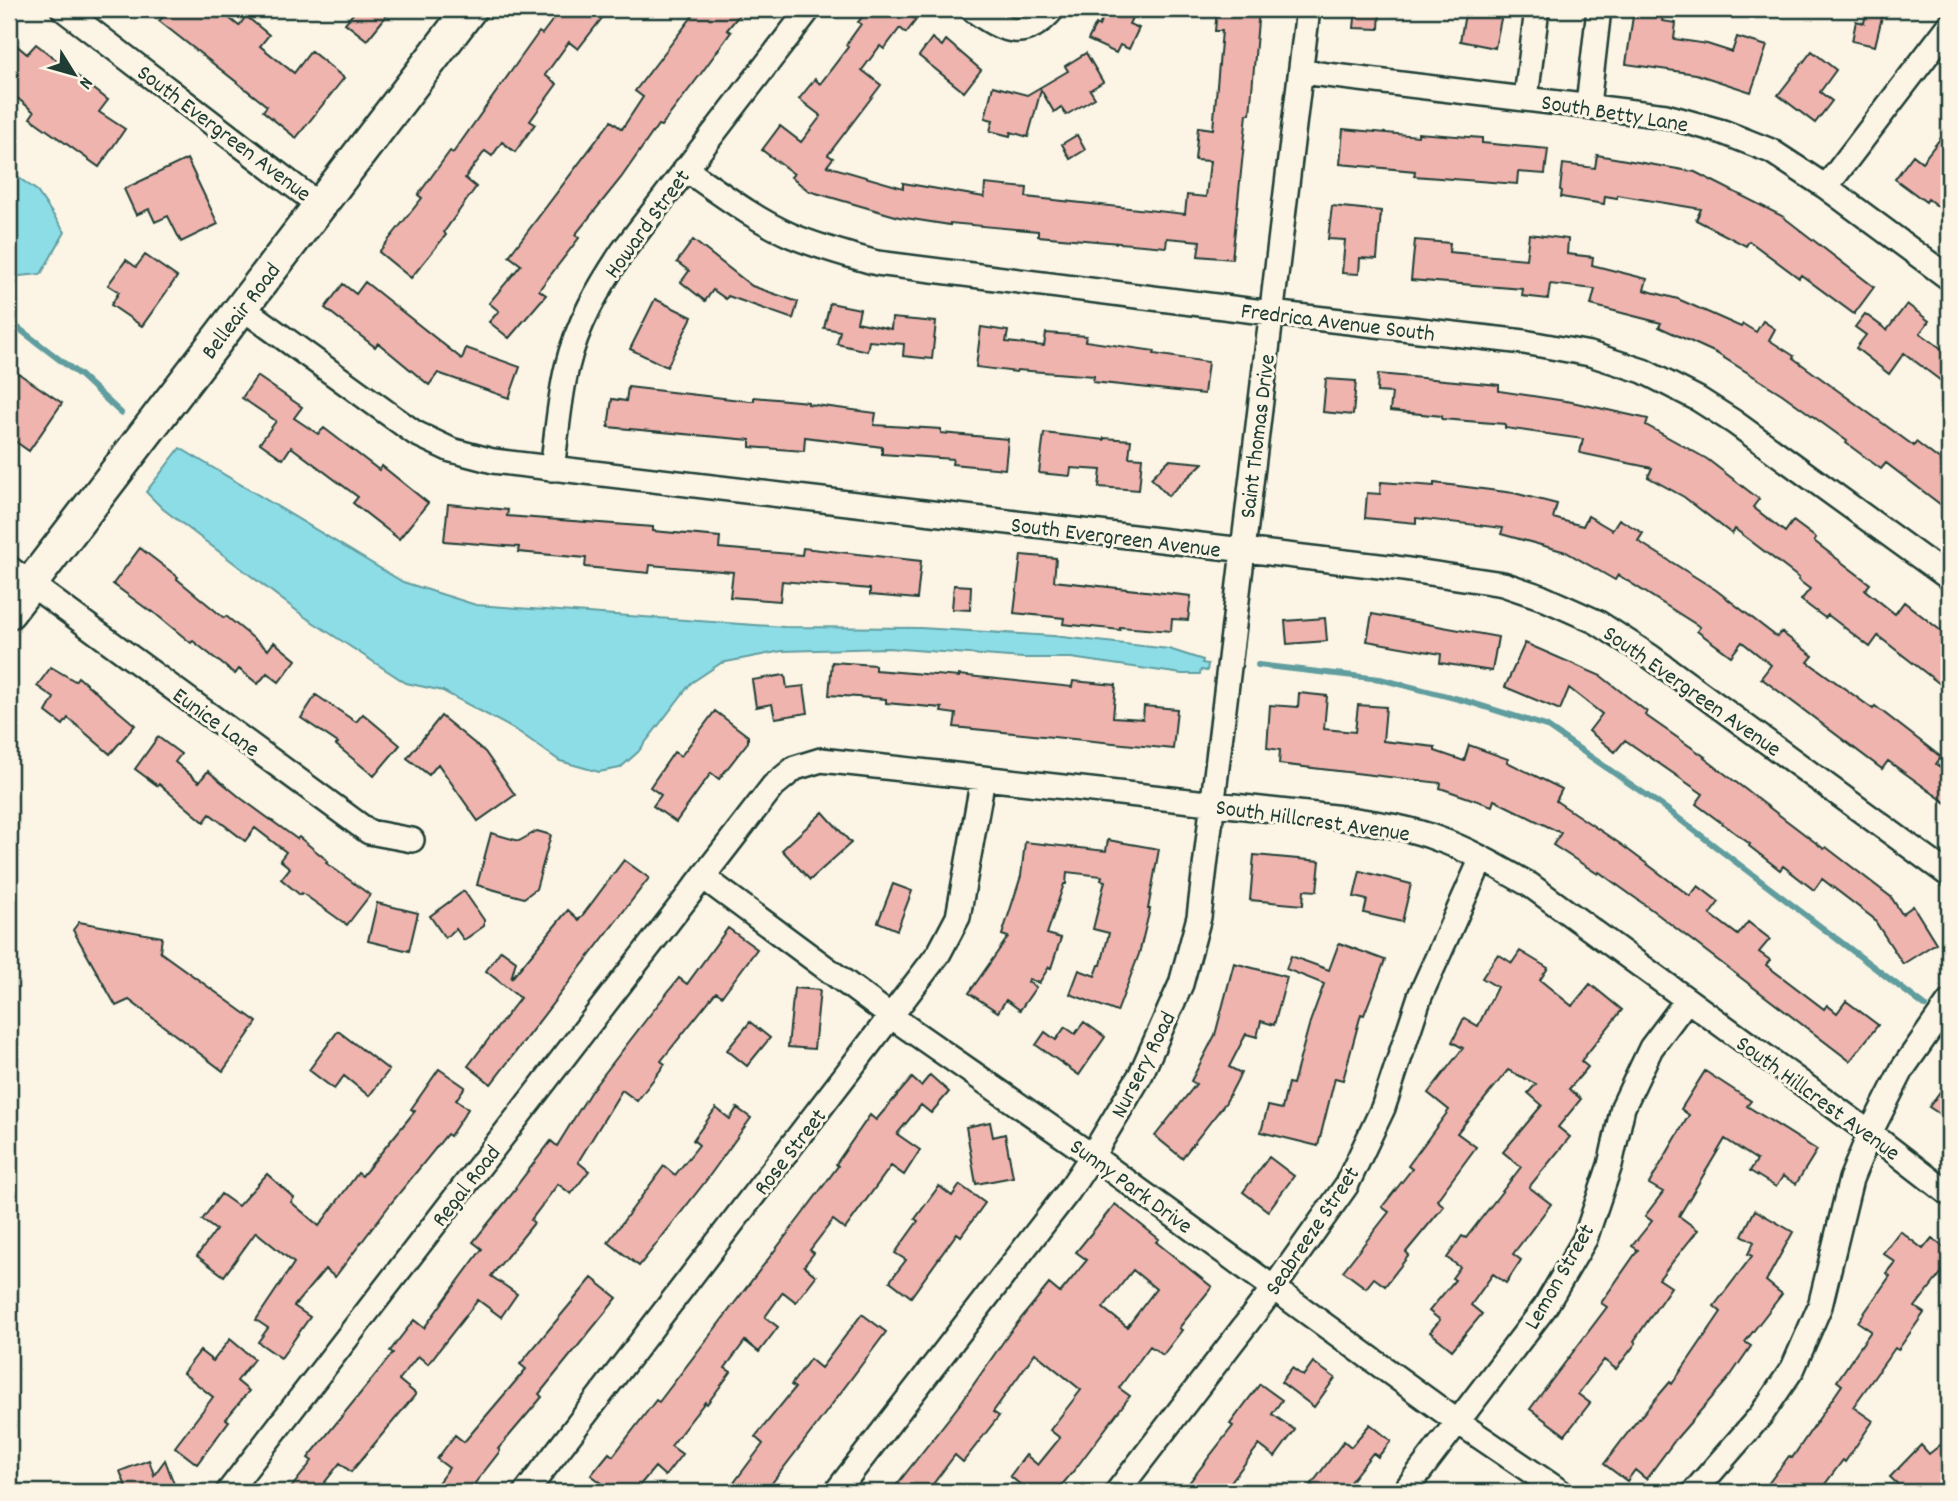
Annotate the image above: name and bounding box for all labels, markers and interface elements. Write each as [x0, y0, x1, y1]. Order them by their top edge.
north arrow [38, 38, 108, 108]
street label: South Evergreen Avenue [129, 58, 317, 211]
text: N [71, 70, 98, 94]
street label: South Betty Lane [1539, 88, 1690, 143]
street label: Howard Street [598, 164, 700, 287]
street label: Belleair Road [195, 257, 290, 368]
street label: Fredrica Avenue South [1239, 296, 1436, 353]
street label: Saint Thomas Drive [1233, 352, 1286, 521]
street label: South Evergreen Avenue [1009, 510, 1222, 569]
street label: South Evergreen Avenue [1595, 619, 1787, 767]
street label: Eunice Lane [164, 681, 265, 767]
street label: South Hillcrest Avenue [1213, 793, 1412, 852]
street label: Nursery Road [1104, 1007, 1186, 1125]
street label: South Hillcrest Avenue [1728, 1029, 1906, 1171]
street label: Rose Street [747, 1103, 836, 1204]
street label: Sunny Park Drive [1062, 1132, 1198, 1244]
street label: Regal Road [425, 1139, 510, 1235]
street label: Seabreeze Street [1258, 1161, 1369, 1303]
street label: Lemon Street [1517, 1219, 1605, 1337]

